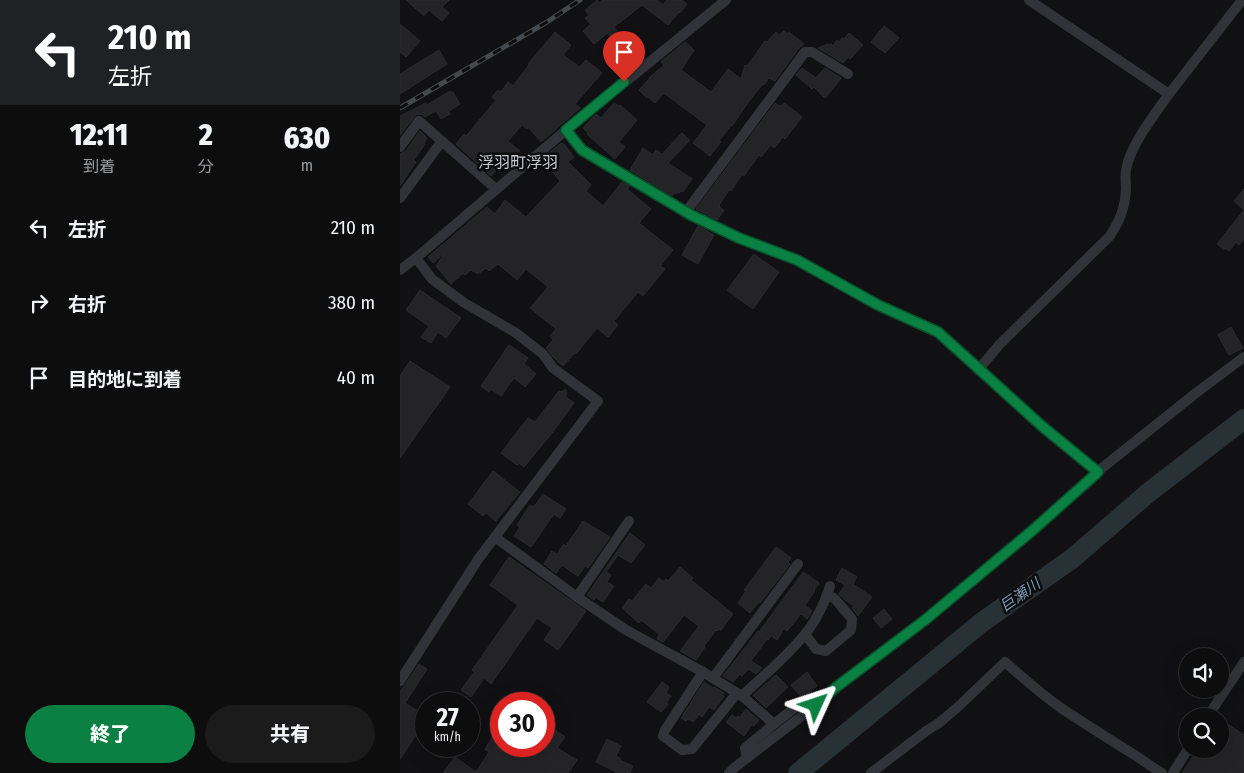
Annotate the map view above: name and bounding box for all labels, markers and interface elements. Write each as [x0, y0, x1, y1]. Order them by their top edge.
text: 210 m [108, 16, 192, 58]
icon: left [25, 20, 90, 85]
pin [603, 31, 645, 82]
icon: arrive [610, 38, 638, 66]
text: 左折 [108, 63, 152, 90]
text: 12:11 [70, 117, 128, 153]
text: 2 [199, 117, 213, 153]
text: 630 [284, 120, 330, 156]
district label: 浮羽町浮羽 [478, 153, 558, 172]
text: m [301, 156, 313, 175]
text: 到着 [83, 157, 115, 176]
text: 分 [198, 157, 214, 176]
icon: left [25, 214, 53, 242]
text: 210 m [331, 216, 375, 239]
text: 左折 [68, 218, 106, 241]
icon: right [25, 289, 53, 317]
text: 380 m [328, 291, 375, 314]
text: 右折 [68, 293, 106, 316]
icon: arrive [25, 364, 53, 392]
text: 40 m [337, 366, 375, 389]
text: 目的地に到着 [68, 368, 182, 391]
water label: 巨瀬川 [996, 574, 1045, 615]
map controls [1179, 648, 1229, 758]
button: sound [1179, 648, 1229, 698]
position arrow [789, 678, 841, 730]
speed limit sign: 30 [490, 692, 555, 757]
text: 27 [436, 703, 459, 733]
button: 終了 [25, 705, 195, 763]
button: 共有 [205, 705, 375, 763]
button: search [1179, 708, 1229, 758]
text: km/h [434, 730, 461, 744]

